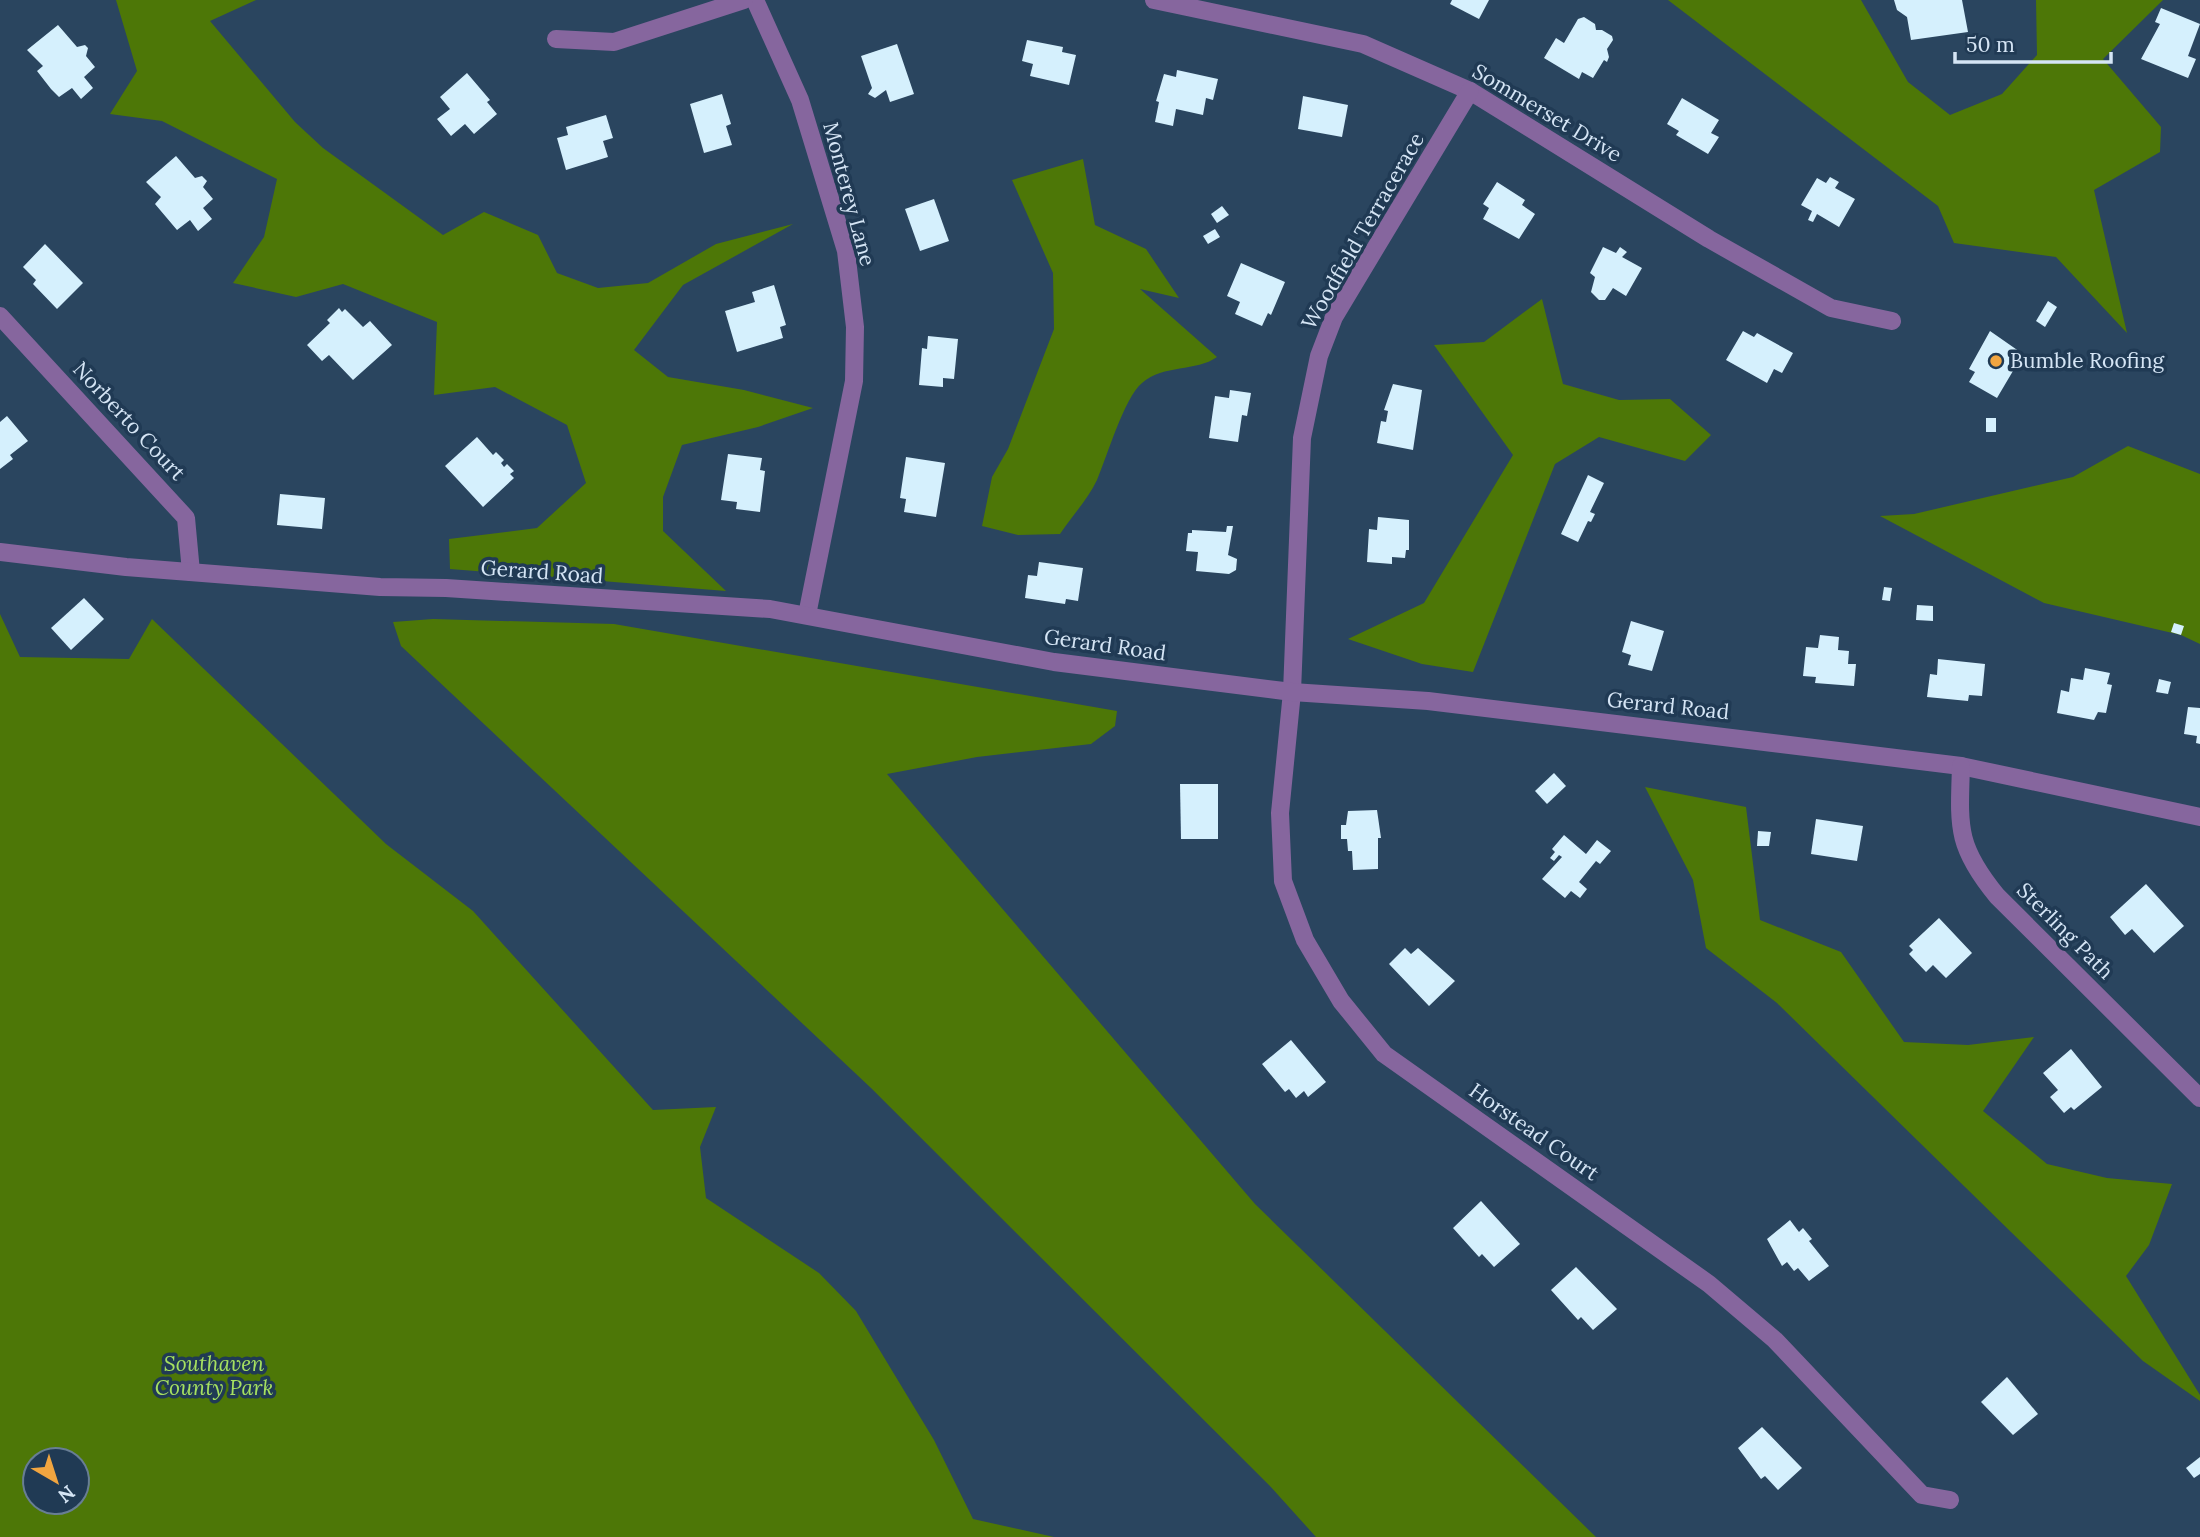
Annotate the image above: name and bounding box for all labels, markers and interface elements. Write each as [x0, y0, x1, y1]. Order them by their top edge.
scale bar [1955, 21, 2111, 65]
text: 50 m [1966, 31, 2015, 58]
street label: Sommerset Drive [1468, 57, 1627, 168]
street label: Monterey Lane [817, 119, 882, 269]
street label: Woodfield Terracerace [1295, 128, 1430, 334]
place label: Bumble Roofing [2010, 347, 2164, 374]
marker: Bumble Roofing [1988, 353, 2004, 369]
street label: Norberto Court [67, 356, 192, 486]
street label: Gerard Road [480, 554, 604, 589]
street label: Gerard Road [1042, 623, 1168, 666]
street label: Gerard Road [1606, 686, 1731, 725]
street label: Sterling Path [2011, 877, 2119, 985]
street label: Horstead Court [1464, 1077, 1605, 1187]
park label: Southaven County Park [155, 1350, 273, 1401]
north arrow [21, 1446, 91, 1516]
text: N [53, 1480, 80, 1508]

